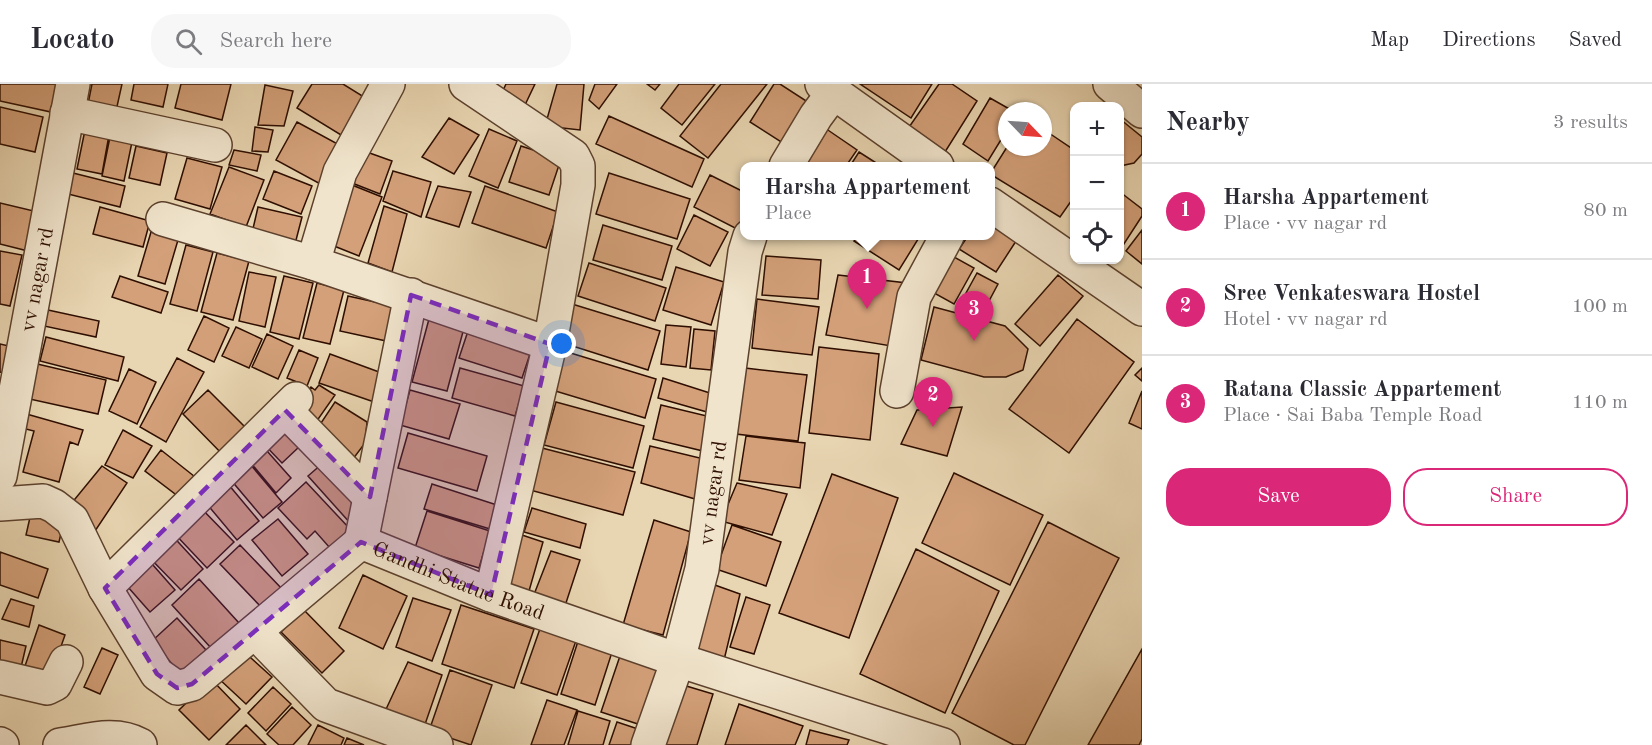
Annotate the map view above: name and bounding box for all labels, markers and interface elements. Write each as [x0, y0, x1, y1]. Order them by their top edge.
search box [151, 14, 571, 68]
icon: search [172, 25, 205, 58]
text: Locato [30, 27, 115, 55]
text: Search here [220, 30, 332, 52]
text: Map [1370, 30, 1409, 51]
text: Directions [1442, 30, 1536, 51]
text: Saved [1569, 30, 1622, 51]
north arrow [998, 102, 1052, 156]
map controls [1070, 102, 1124, 264]
button: + [1070, 102, 1124, 156]
text: Nearby [1166, 110, 1250, 136]
text: 3 results [1553, 113, 1628, 133]
button: − [1070, 156, 1124, 210]
popup [740, 162, 995, 240]
text: Harsha Appartement [765, 177, 970, 199]
text: Harsha Appartement [1223, 187, 1429, 209]
text: 1 [1180, 201, 1191, 221]
text: 80 m [1583, 201, 1628, 221]
text: Place [765, 204, 811, 224]
button: locate [1070, 210, 1124, 264]
text: Place · vv nagar rd [1223, 214, 1387, 234]
street label: vv nagar rd [18, 226, 58, 334]
pin: 1 [848, 260, 886, 309]
text: Sree Venkateswara Hostel [1223, 283, 1480, 305]
pin: 3 [954, 292, 994, 341]
text: 2 [1180, 297, 1191, 317]
text: 100 m [1572, 297, 1628, 317]
text: Hotel · vv nagar rd [1223, 310, 1388, 330]
your location [547, 329, 576, 358]
pin: 2 [914, 378, 952, 427]
text: Ratana Classic Appartement [1223, 379, 1501, 401]
text: 3 [1180, 393, 1191, 413]
text: 110 m [1572, 393, 1628, 413]
text: Place · Sai Baba Temple Road [1223, 406, 1482, 426]
street label: vv nagar rd [696, 439, 731, 547]
button: Save [1166, 468, 1391, 526]
button: Share [1403, 468, 1628, 526]
street label: Gandhi Statue Road [369, 539, 547, 625]

